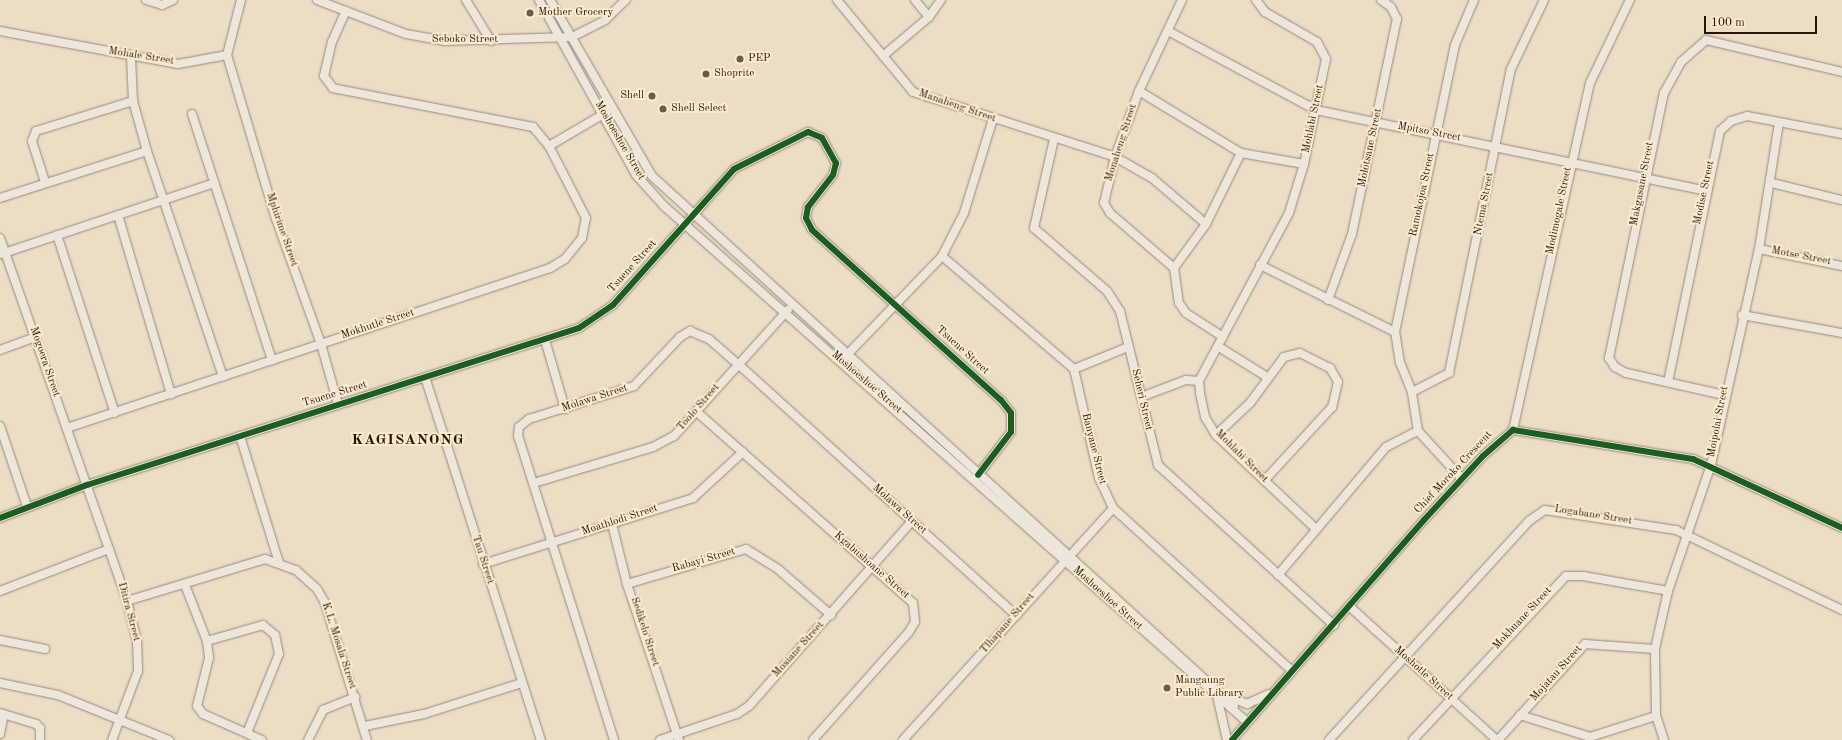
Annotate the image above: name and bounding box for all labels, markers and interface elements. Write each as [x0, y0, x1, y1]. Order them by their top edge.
place label: Mother Grocery [538, 6, 613, 20]
marker: Mother Grocery [525, 8, 535, 18]
scale bar [1706, 8, 1819, 34]
text: 100 m [1711, 17, 1745, 29]
street label: Seboko Street [432, 33, 498, 47]
street label: Mohale Street [107, 45, 175, 69]
place label: PEP [748, 52, 771, 66]
marker: PEP [735, 54, 745, 64]
place label: Shoprite [714, 67, 754, 81]
marker: Shoprite [701, 69, 711, 79]
street label: Mohlabi Street [1300, 83, 1328, 155]
street label: Manaheng Street [916, 88, 998, 126]
place label: Shell [620, 89, 644, 103]
marker: Shell [647, 91, 657, 101]
street label: Moshoeshoe Street [591, 99, 647, 183]
place label: Shell Select [671, 102, 726, 116]
street label: Monaheng Street [1103, 102, 1141, 184]
marker: Shell Select [658, 104, 668, 114]
street label: Molotsane Street [1356, 107, 1386, 189]
street label: Mpitso Street [1396, 120, 1462, 146]
street label: Makgasane Street [1628, 141, 1658, 227]
street label: Ramokojoa Street [1408, 152, 1438, 238]
street label: Modise Street [1692, 160, 1718, 226]
street label: Modimogale Street [1544, 166, 1576, 256]
street label: Ntema Street [1472, 171, 1498, 237]
street label: Mphirime Street [262, 191, 300, 269]
street label: Tsuene Street [606, 238, 660, 296]
street label: Motse Street [1770, 245, 1832, 269]
street label: Mokhutle Street [340, 307, 416, 343]
street label: Tsuene Street [933, 324, 991, 378]
street label: Mogoera Street [26, 325, 62, 399]
street label: Moshoeshoe Street [828, 349, 904, 417]
street label: Seheri Street [1128, 368, 1154, 432]
street label: Tsuene Street [301, 379, 369, 411]
street label: Molawa Street [560, 382, 630, 416]
street label: Toolo Street [675, 382, 723, 434]
street label: Moipolai Street [1706, 385, 1732, 459]
street label: Banyane Street [1078, 412, 1108, 486]
street label: Mohlabi Street [1212, 428, 1270, 486]
street label: Chief Moroko Crescent [1412, 429, 1496, 517]
district label: KAGISANONG [351, 432, 465, 450]
street label: Molawa Street [869, 482, 929, 538]
street label: Moathlodi Street [580, 502, 660, 540]
street label: Logabane Street [1553, 503, 1633, 529]
street label: Kgabushoane Street [830, 530, 912, 602]
street label: Tau Street [468, 534, 496, 586]
street label: Rabayi Street [671, 546, 737, 576]
street label: Moshoeshoe Street [1069, 564, 1145, 634]
street label: Ditira Street [114, 581, 142, 643]
street label: Mokhuane Street [1491, 585, 1555, 653]
street label: Tlhapane Street [978, 591, 1038, 657]
street label: Sedikelo Street [627, 596, 661, 668]
street label: K.L. Mosala Street [318, 601, 358, 691]
street label: Mosiane Street [770, 619, 828, 681]
street label: Mojatau Street [1528, 643, 1586, 705]
street label: Moshotle Street [1391, 644, 1455, 704]
place label: Mangaung Public Library [1175, 675, 1244, 701]
marker: Mangaung Public Library [1162, 683, 1172, 693]

